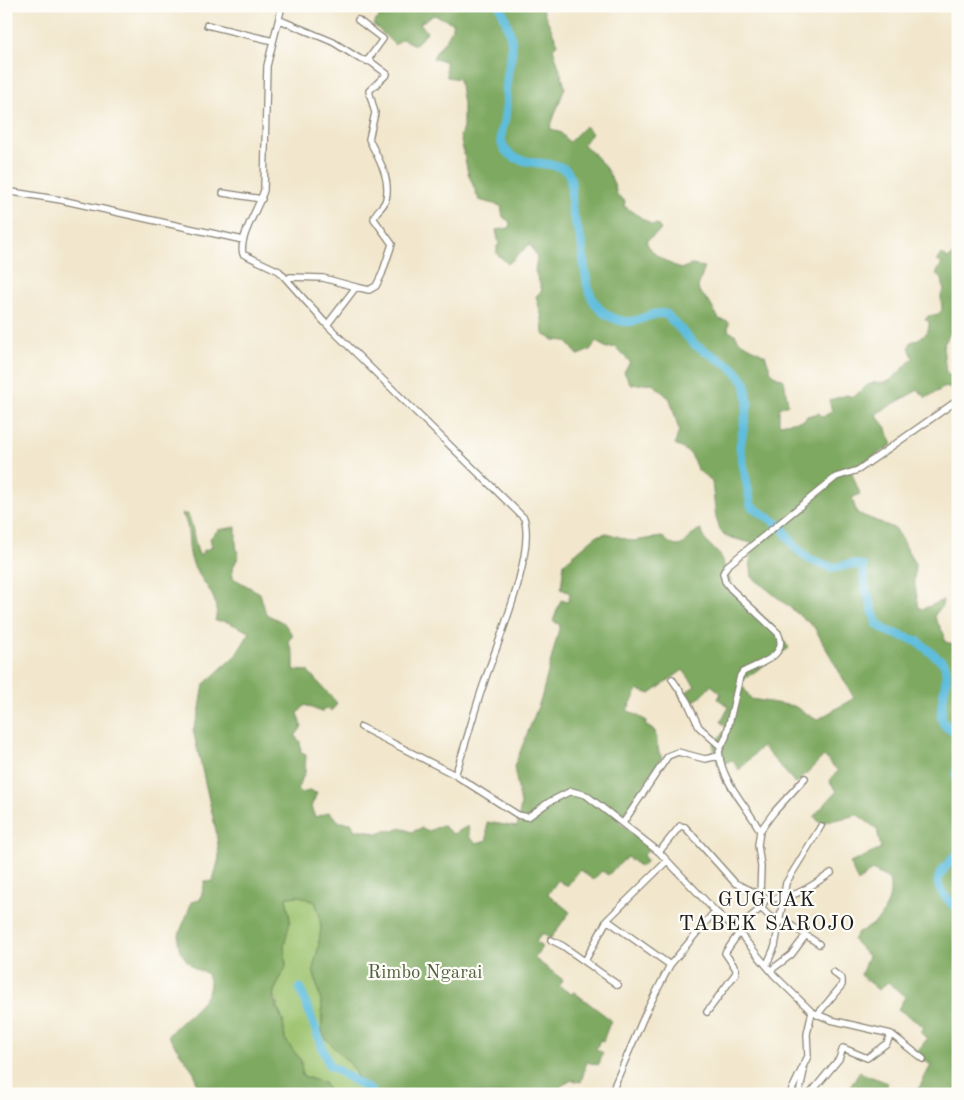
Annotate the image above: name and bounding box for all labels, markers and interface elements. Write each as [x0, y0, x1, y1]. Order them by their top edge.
district label: GUGUAK TABEK SAROJO [679, 890, 855, 935]
park label: Rimbo Ngarai [368, 964, 482, 983]

